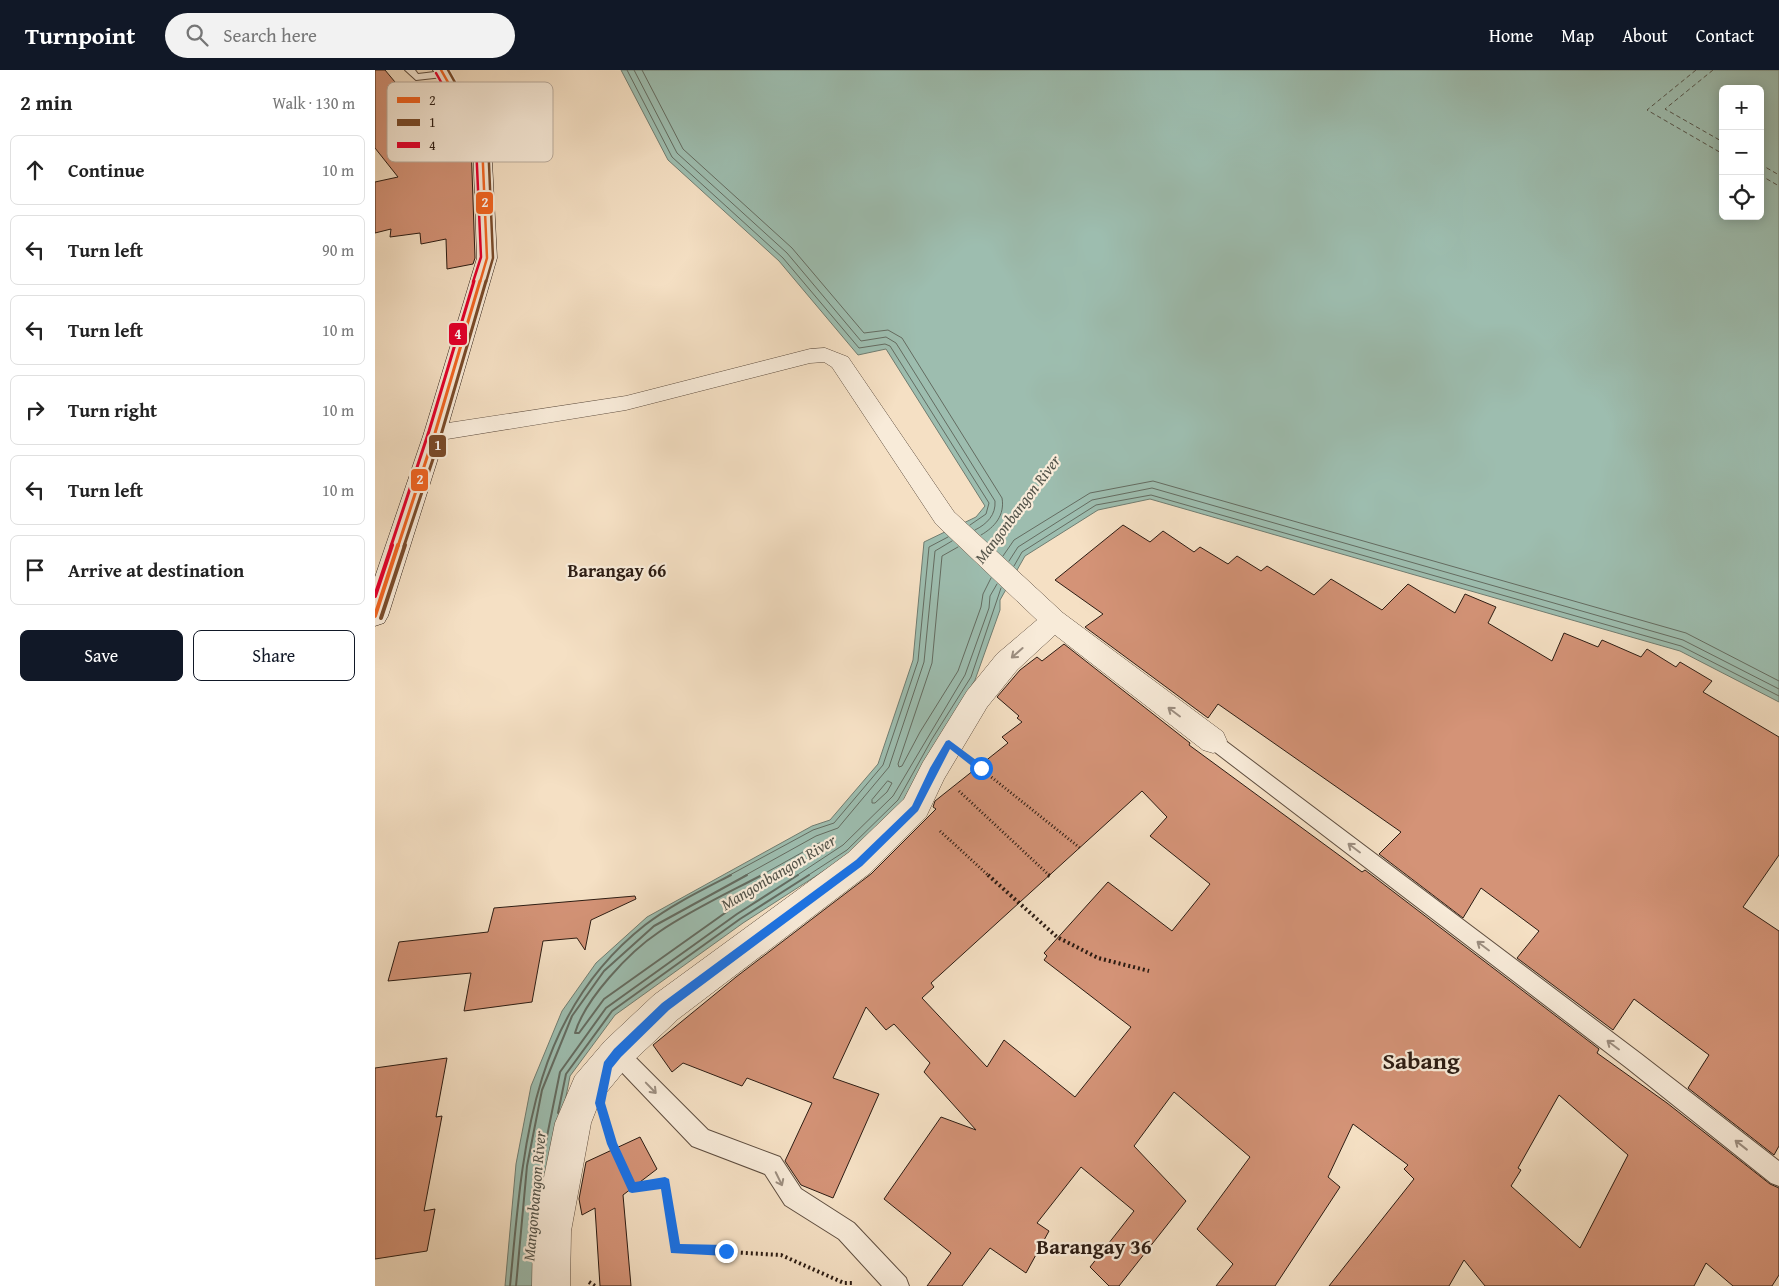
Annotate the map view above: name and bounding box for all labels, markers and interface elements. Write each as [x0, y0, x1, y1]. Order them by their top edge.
search box [165, 13, 515, 58]
text: Turnpoint [25, 18, 135, 53]
icon: search [183, 21, 211, 49]
text: Search here [223, 21, 317, 49]
text: Home [1489, 22, 1533, 49]
text: Map [1561, 22, 1594, 49]
text: About [1622, 22, 1668, 49]
text: Contact [1696, 22, 1754, 49]
legend [387, 82, 553, 162]
map controls [1719, 85, 1764, 220]
button: + [1719, 85, 1764, 130]
text: 2 min [20, 87, 72, 118]
text: 2 [429, 90, 436, 110]
text: Walk · 130 m [272, 91, 355, 115]
text: 1 [429, 112, 436, 132]
button: − [1719, 130, 1764, 175]
text: 4 [429, 135, 436, 155]
icon: ahead [21, 156, 49, 184]
text: Continue [68, 156, 145, 184]
text: 10 m [322, 158, 354, 182]
button: locate [1719, 175, 1764, 220]
line badge: 2 [475, 191, 494, 215]
text: 2 [481, 192, 489, 212]
icon: left [21, 236, 49, 264]
text: Turn left [68, 236, 143, 264]
text: 90 m [322, 238, 354, 262]
icon: left [21, 316, 49, 344]
text: Turn left [68, 316, 143, 344]
text: 10 m [322, 318, 354, 342]
line badge: 4 [448, 322, 468, 346]
text: 4 [454, 324, 462, 344]
icon: right [21, 396, 49, 424]
text: Turn right [68, 396, 157, 424]
text: 10 m [322, 398, 354, 422]
line badge: 1 [428, 434, 447, 458]
text: 1 [434, 435, 442, 455]
water label: Mangonbangon River [968, 449, 1066, 568]
line badge: 2 [410, 468, 429, 492]
text: 2 [416, 469, 424, 489]
icon: left [21, 476, 49, 504]
text: Turn left [68, 476, 143, 504]
text: 10 m [322, 478, 354, 502]
icon: arrive [21, 556, 49, 584]
text: Arrive at destination [68, 556, 244, 584]
district label: Barangay 66 [568, 557, 666, 584]
button: Save [20, 630, 183, 681]
button: Share [193, 630, 355, 681]
one-way arrow [1011, 647, 1024, 658]
one-way arrow [1168, 706, 1181, 717]
route start [970, 757, 993, 780]
water label: Mangonbangon River [716, 828, 841, 916]
one-way arrow [1347, 843, 1361, 853]
one-way arrow [1477, 941, 1490, 952]
one-way arrow [1607, 1039, 1620, 1050]
district label: Sabang [1382, 1043, 1460, 1078]
one-way arrow [645, 1082, 657, 1094]
water label: Mangonbangon River [516, 1129, 552, 1262]
one-way arrow [1734, 1140, 1748, 1150]
one-way arrow [774, 1171, 784, 1186]
district label: Barangay 36 [1036, 1231, 1152, 1262]
route end [715, 1240, 738, 1263]

